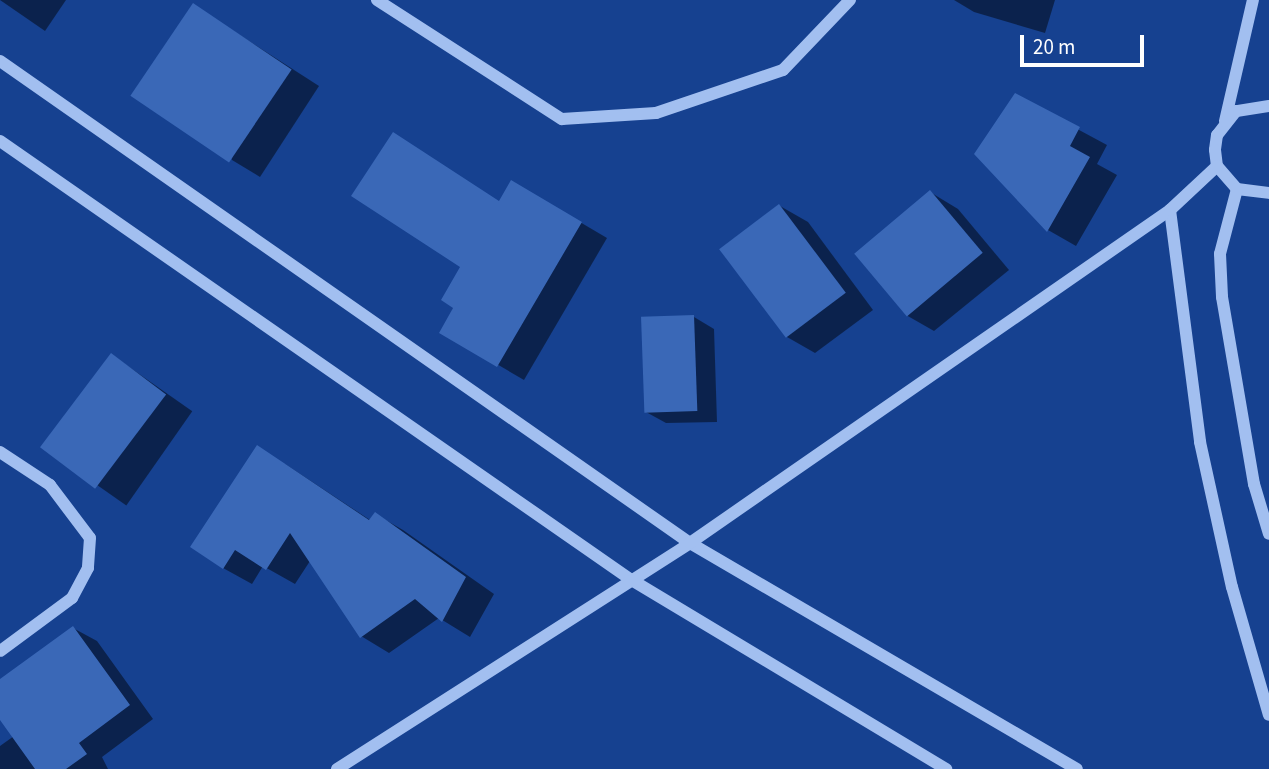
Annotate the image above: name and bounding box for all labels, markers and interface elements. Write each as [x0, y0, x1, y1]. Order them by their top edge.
scale bar [1024, 21, 1148, 65]
text: 20 m [1033, 32, 1075, 62]

